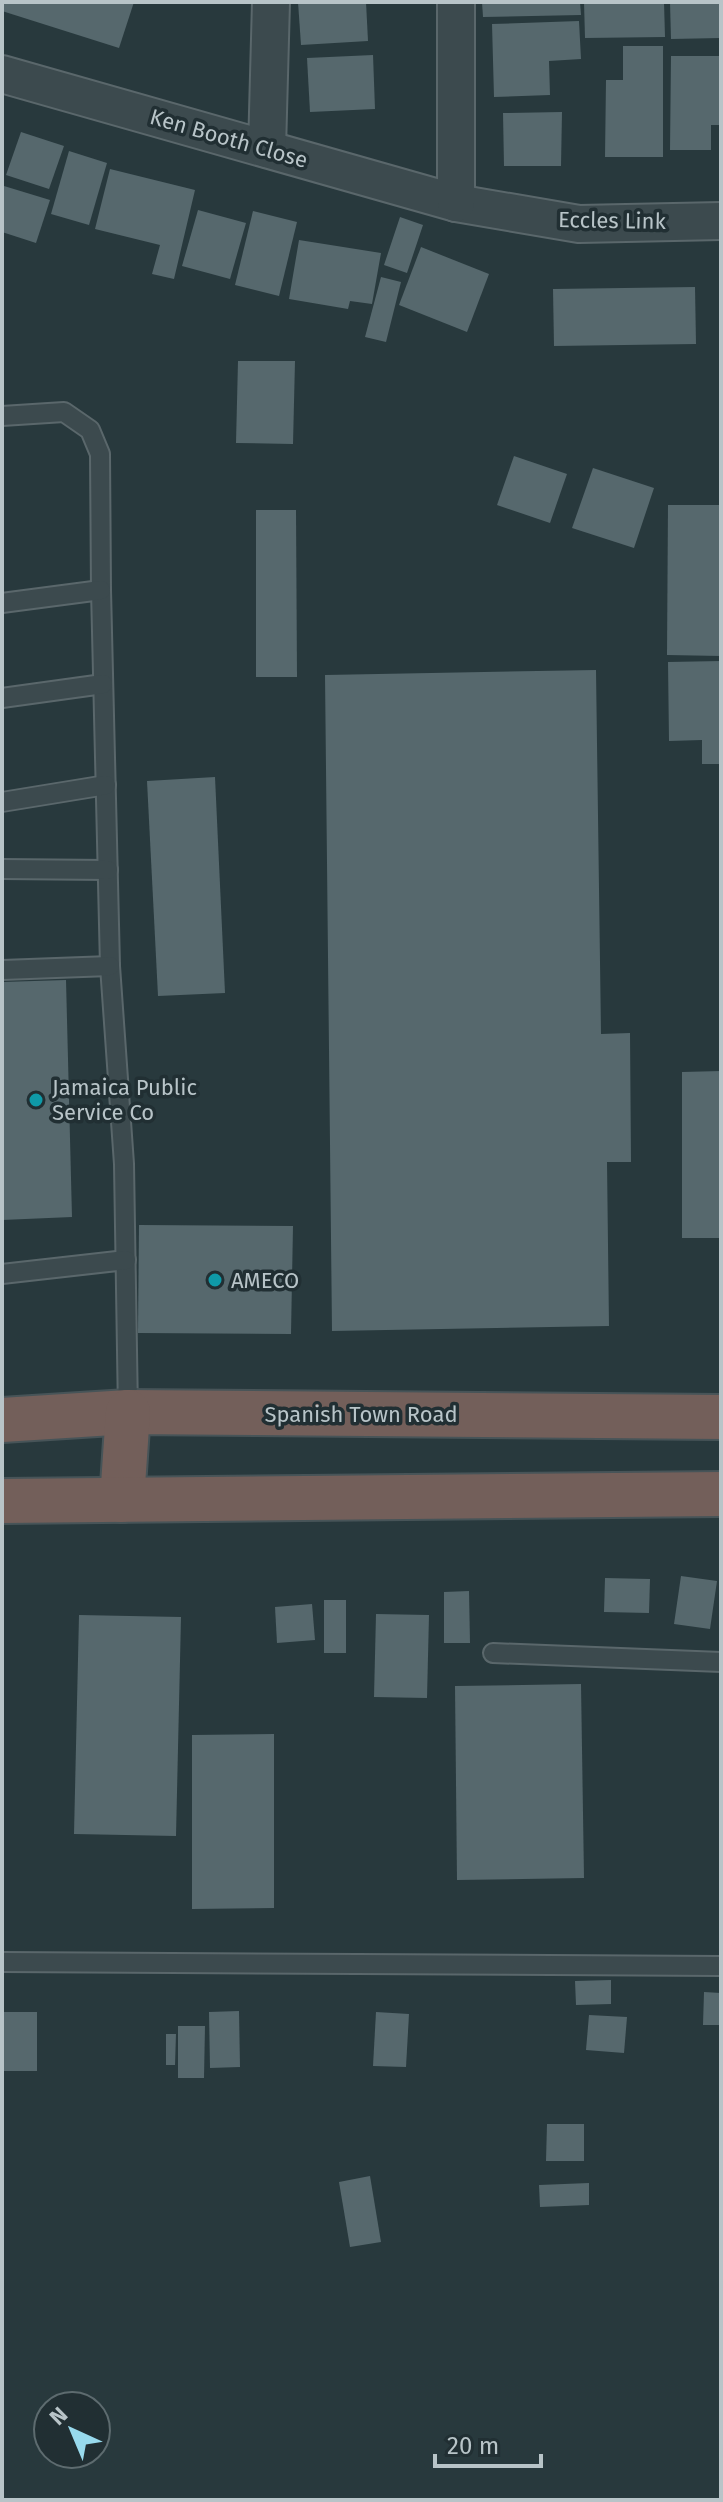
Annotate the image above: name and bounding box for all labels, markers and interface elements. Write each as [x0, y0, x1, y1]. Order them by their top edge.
street label: Ken Booth Close [147, 103, 311, 174]
street label: Eccles Link [558, 206, 667, 235]
place label: Jamaica Public Service Co [52, 1074, 197, 1126]
marker: Jamaica Public Service Co [27, 1091, 45, 1109]
place label: AMECO [231, 1267, 299, 1294]
marker: AMECO [206, 1271, 224, 1289]
street label: Spanish Town Road [264, 1401, 458, 1428]
north arrow [32, 2390, 112, 2470]
text: N [44, 2401, 73, 2431]
scale bar [435, 2418, 541, 2468]
text: 20 m [447, 2432, 499, 2460]

